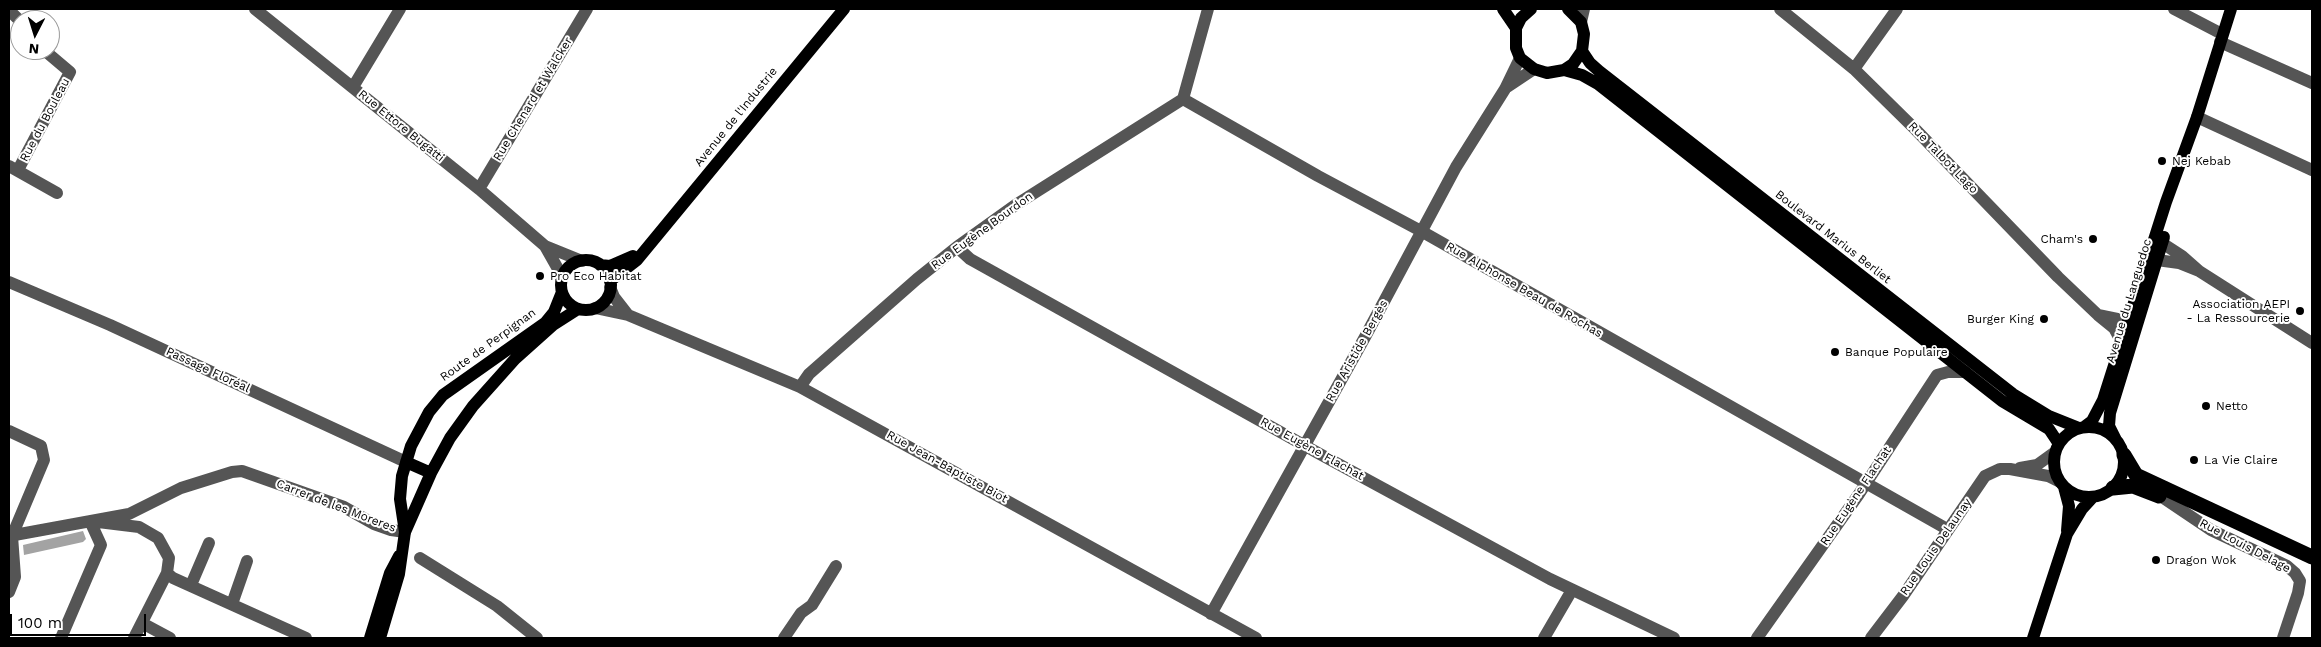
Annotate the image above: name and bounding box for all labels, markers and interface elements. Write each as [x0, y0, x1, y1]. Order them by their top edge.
north arrow [10, 10, 60, 60]
street label: Rue Chenard et Walcker [490, 34, 576, 164]
text: N [28, 41, 40, 57]
street label: Avenue de l'Industrie [692, 64, 780, 170]
street label: Rue du Bouleau [17, 76, 73, 164]
street label: Rue Ettore Bugatti [355, 87, 447, 165]
street label: Rue Talbot Lago [1905, 119, 1981, 197]
place label: Nej Kebab [2172, 154, 2231, 168]
marker: Nej Kebab [2156, 155, 2168, 167]
street label: Boulevard Marius Berliet [1772, 187, 1894, 287]
street label: Rue Eugène Bourdon [928, 189, 1036, 273]
place label: Cham's [2040, 232, 2083, 246]
marker: Cham's [2087, 233, 2099, 245]
street label: Avenue du Languedoc [2103, 237, 2155, 365]
street label: Rue Alphonse Beau de Rochas [1443, 239, 1605, 341]
place label: Pro Eco Habitat [550, 269, 642, 283]
marker: Pro Eco Habitat [534, 270, 546, 282]
place label: Association AEPI - La Ressourcerie [2186, 297, 2290, 325]
street label: Rue Aristide Bergès [1323, 298, 1391, 404]
street label: Route de Perpignan [437, 305, 539, 385]
marker: Association AEPI - La Ressourcerie [2294, 305, 2306, 317]
place label: Burger King [1967, 312, 2034, 326]
marker: Burger King [2038, 313, 2050, 325]
street label: Passage Floréal [164, 344, 252, 396]
place label: Banque Populaire [1845, 345, 1948, 359]
marker: Banque Populaire [1829, 346, 1841, 358]
place label: Netto [2216, 399, 2248, 413]
marker: Netto [2200, 400, 2212, 412]
street label: Rue Eugène Flachat [1258, 414, 1366, 484]
street label: Rue Jean-Baptiste Biot [884, 428, 1010, 506]
street label: Rue Eugène Flachat [1817, 444, 1895, 548]
place label: La Vie Claire [2204, 453, 2278, 467]
marker: La Vie Claire [2188, 454, 2200, 466]
street label: Carrer de les Moreres [274, 477, 398, 535]
street label: Rue Louis Delaunay [1897, 496, 1975, 598]
street label: Rue Louis Delage [2197, 516, 2293, 576]
place label: Dragon Wok [2166, 553, 2236, 567]
marker: Dragon Wok [2150, 554, 2162, 566]
scale bar [12, 604, 149, 636]
text: 100 m [18, 614, 62, 632]

